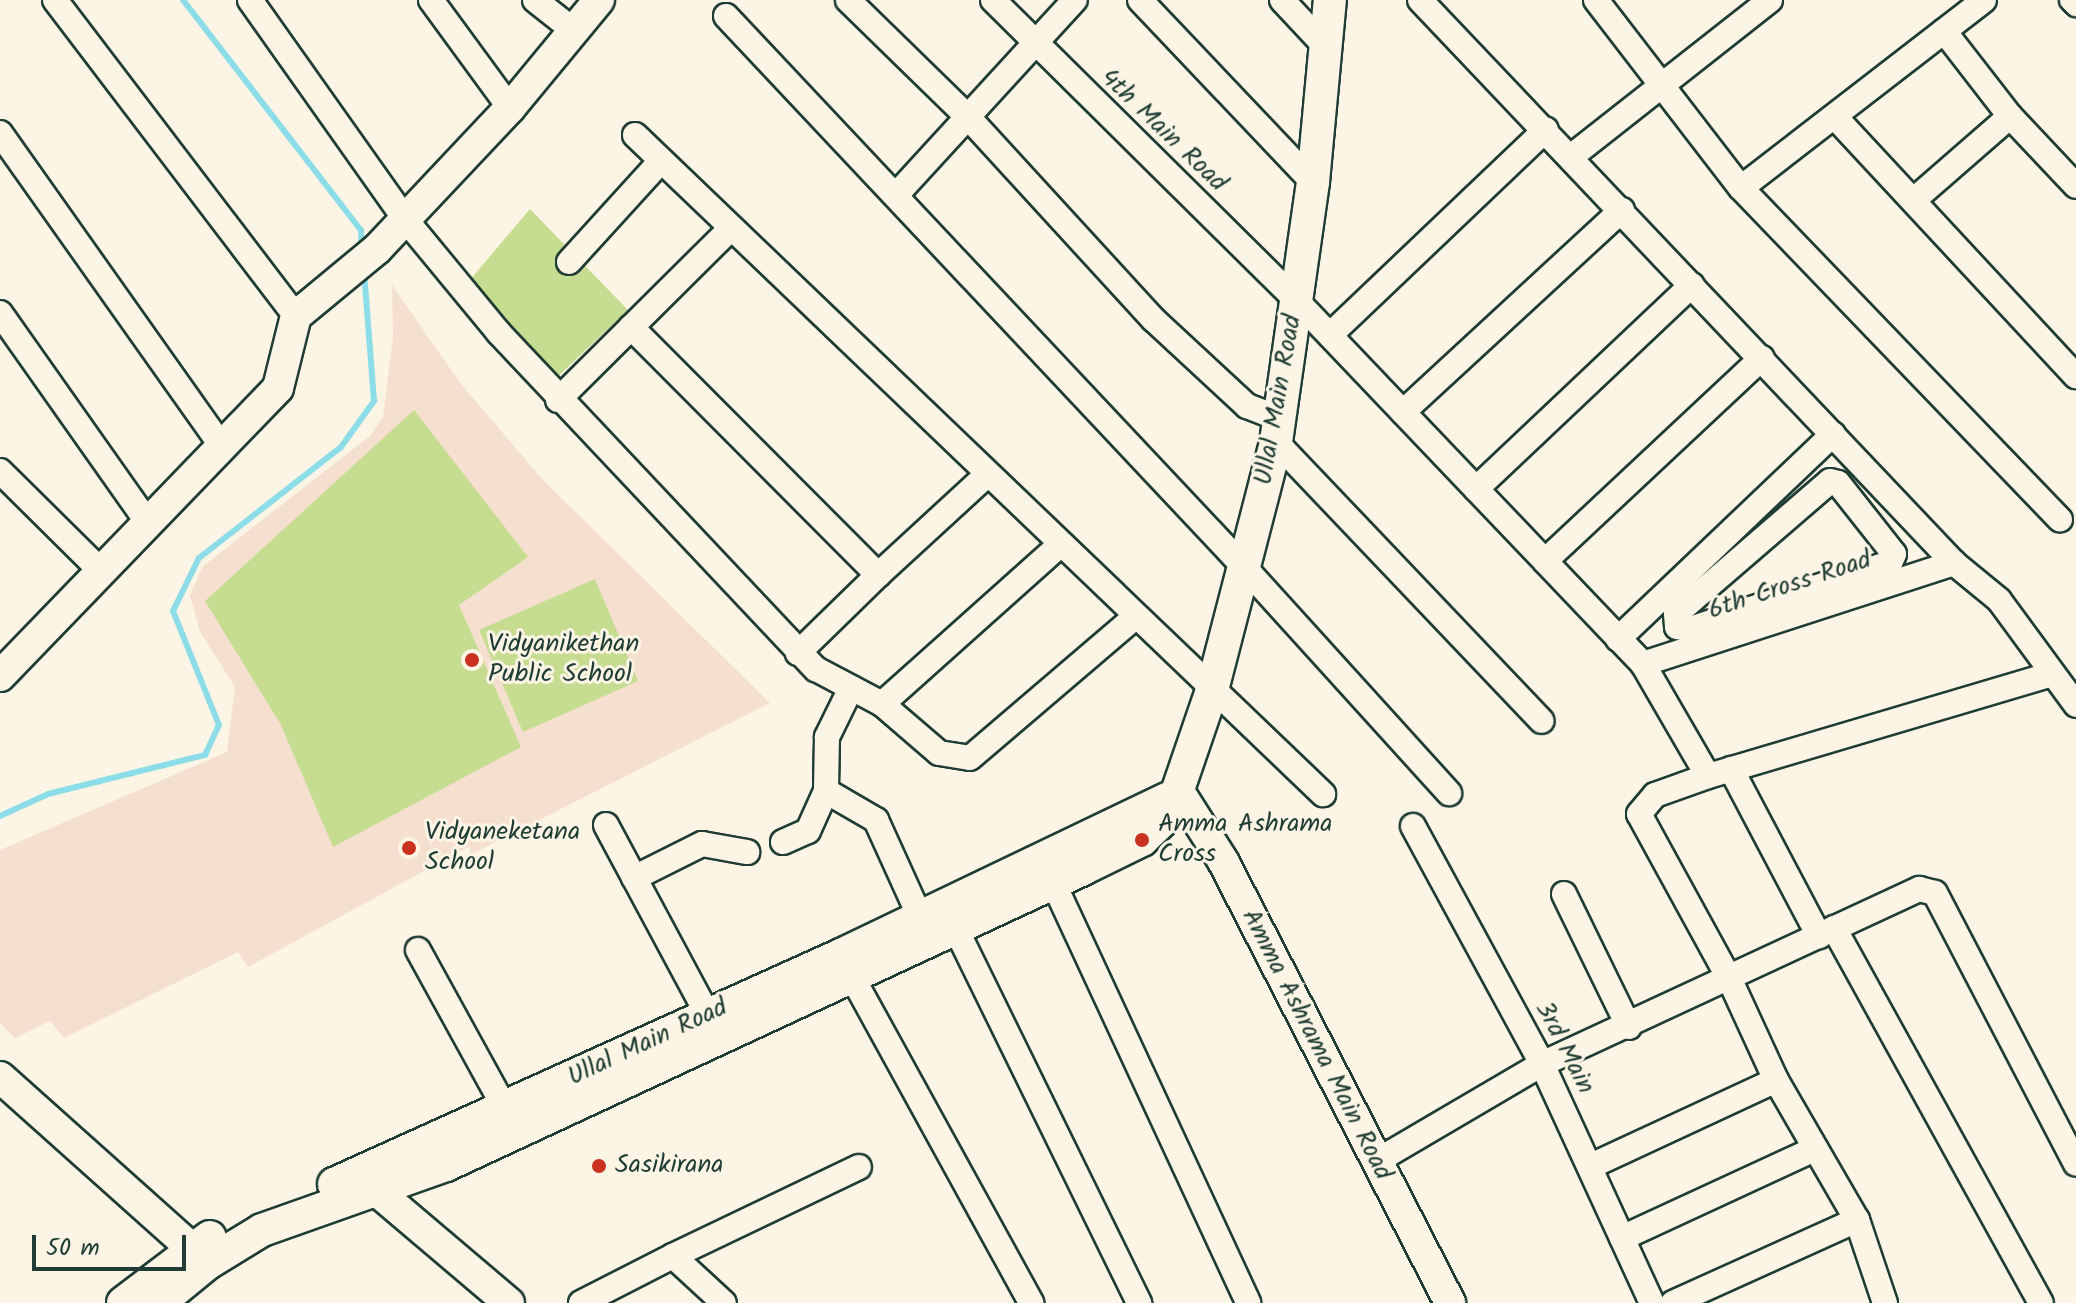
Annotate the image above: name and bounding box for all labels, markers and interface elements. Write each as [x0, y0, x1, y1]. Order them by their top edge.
street label: 4th Main Road [1093, 63, 1233, 199]
street label: Ullal Main Road [1249, 312, 1309, 488]
street label: 6th Cross Road [1705, 545, 1875, 627]
place label: Vidyanikethan Public School [488, 629, 639, 690]
marker: Vidyanikethan Public School [463, 651, 481, 669]
place label: Amma Ashrama Cross [1158, 809, 1332, 870]
place label: Vidyaneketana School [425, 817, 580, 878]
marker: Amma Ashrama Cross [1133, 831, 1151, 849]
marker: Vidyaneketana School [400, 839, 418, 857]
street label: Amma Ashrama Main Road [1234, 904, 1398, 1186]
street label: Ullal Main Road [563, 992, 733, 1094]
street label: 3rd Main [1527, 997, 1601, 1099]
place label: Sasikirana [615, 1150, 723, 1182]
marker: Sasikirana [590, 1157, 608, 1175]
scale bar [36, 1219, 190, 1269]
text: 50 m [46, 1229, 100, 1268]

